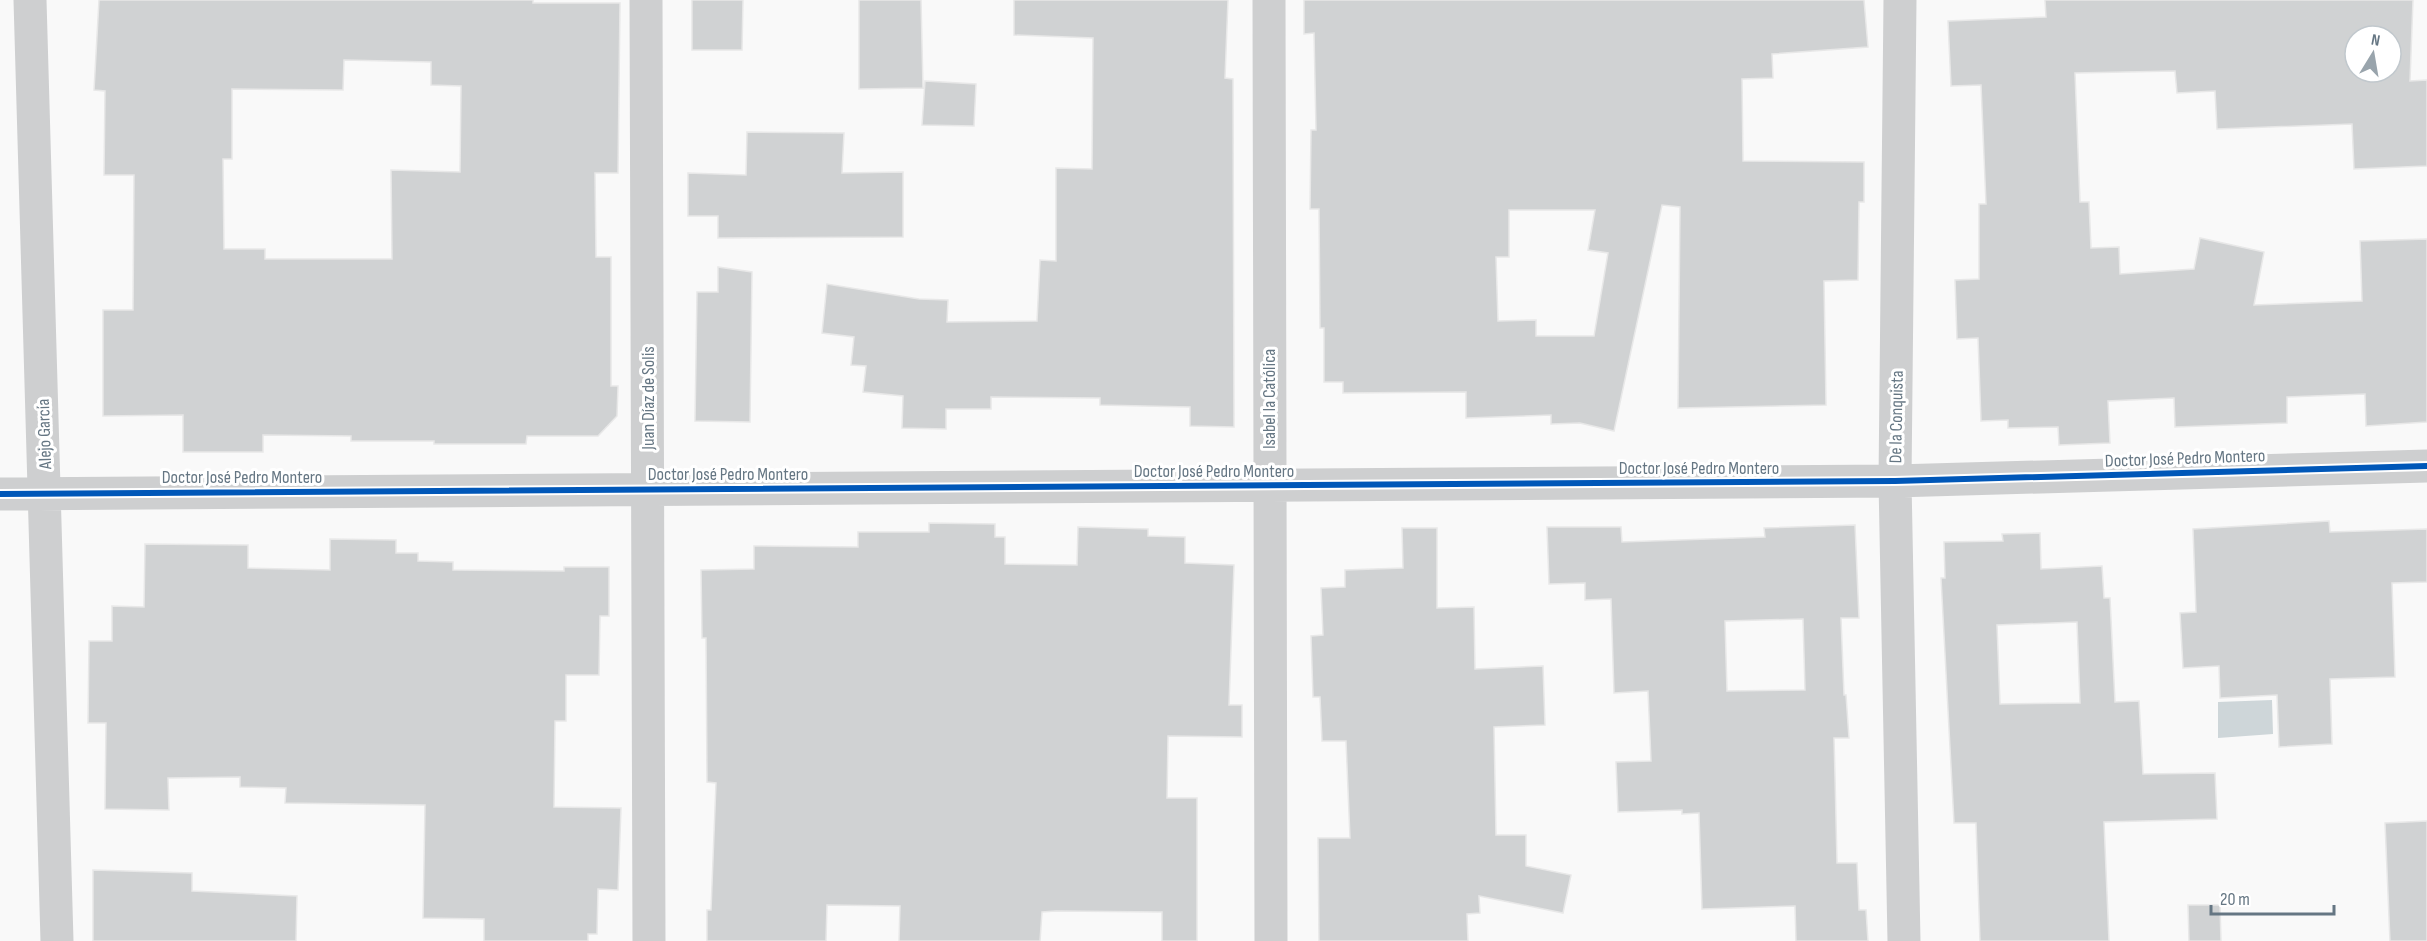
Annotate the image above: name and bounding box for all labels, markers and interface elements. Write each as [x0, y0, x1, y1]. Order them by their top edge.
north arrow [2343, 24, 2403, 84]
text: N [2370, 31, 2382, 51]
street label: Juan Díaz de Solis [638, 346, 659, 451]
street label: Isabel la Católica [1259, 349, 1280, 449]
street label: De la Conquista [1885, 370, 1908, 464]
street label: Alejo García [33, 398, 56, 470]
street label: Doctor José Pedro Montero [2104, 445, 2266, 472]
street label: Doctor José Pedro Montero [1619, 458, 1779, 479]
street label: Doctor José Pedro Montero [1134, 461, 1294, 482]
street label: Doctor José Pedro Montero [648, 464, 808, 485]
street label: Doctor José Pedro Montero [162, 467, 322, 488]
scale bar [2211, 878, 2334, 916]
text: 20 m [2220, 889, 2250, 910]

